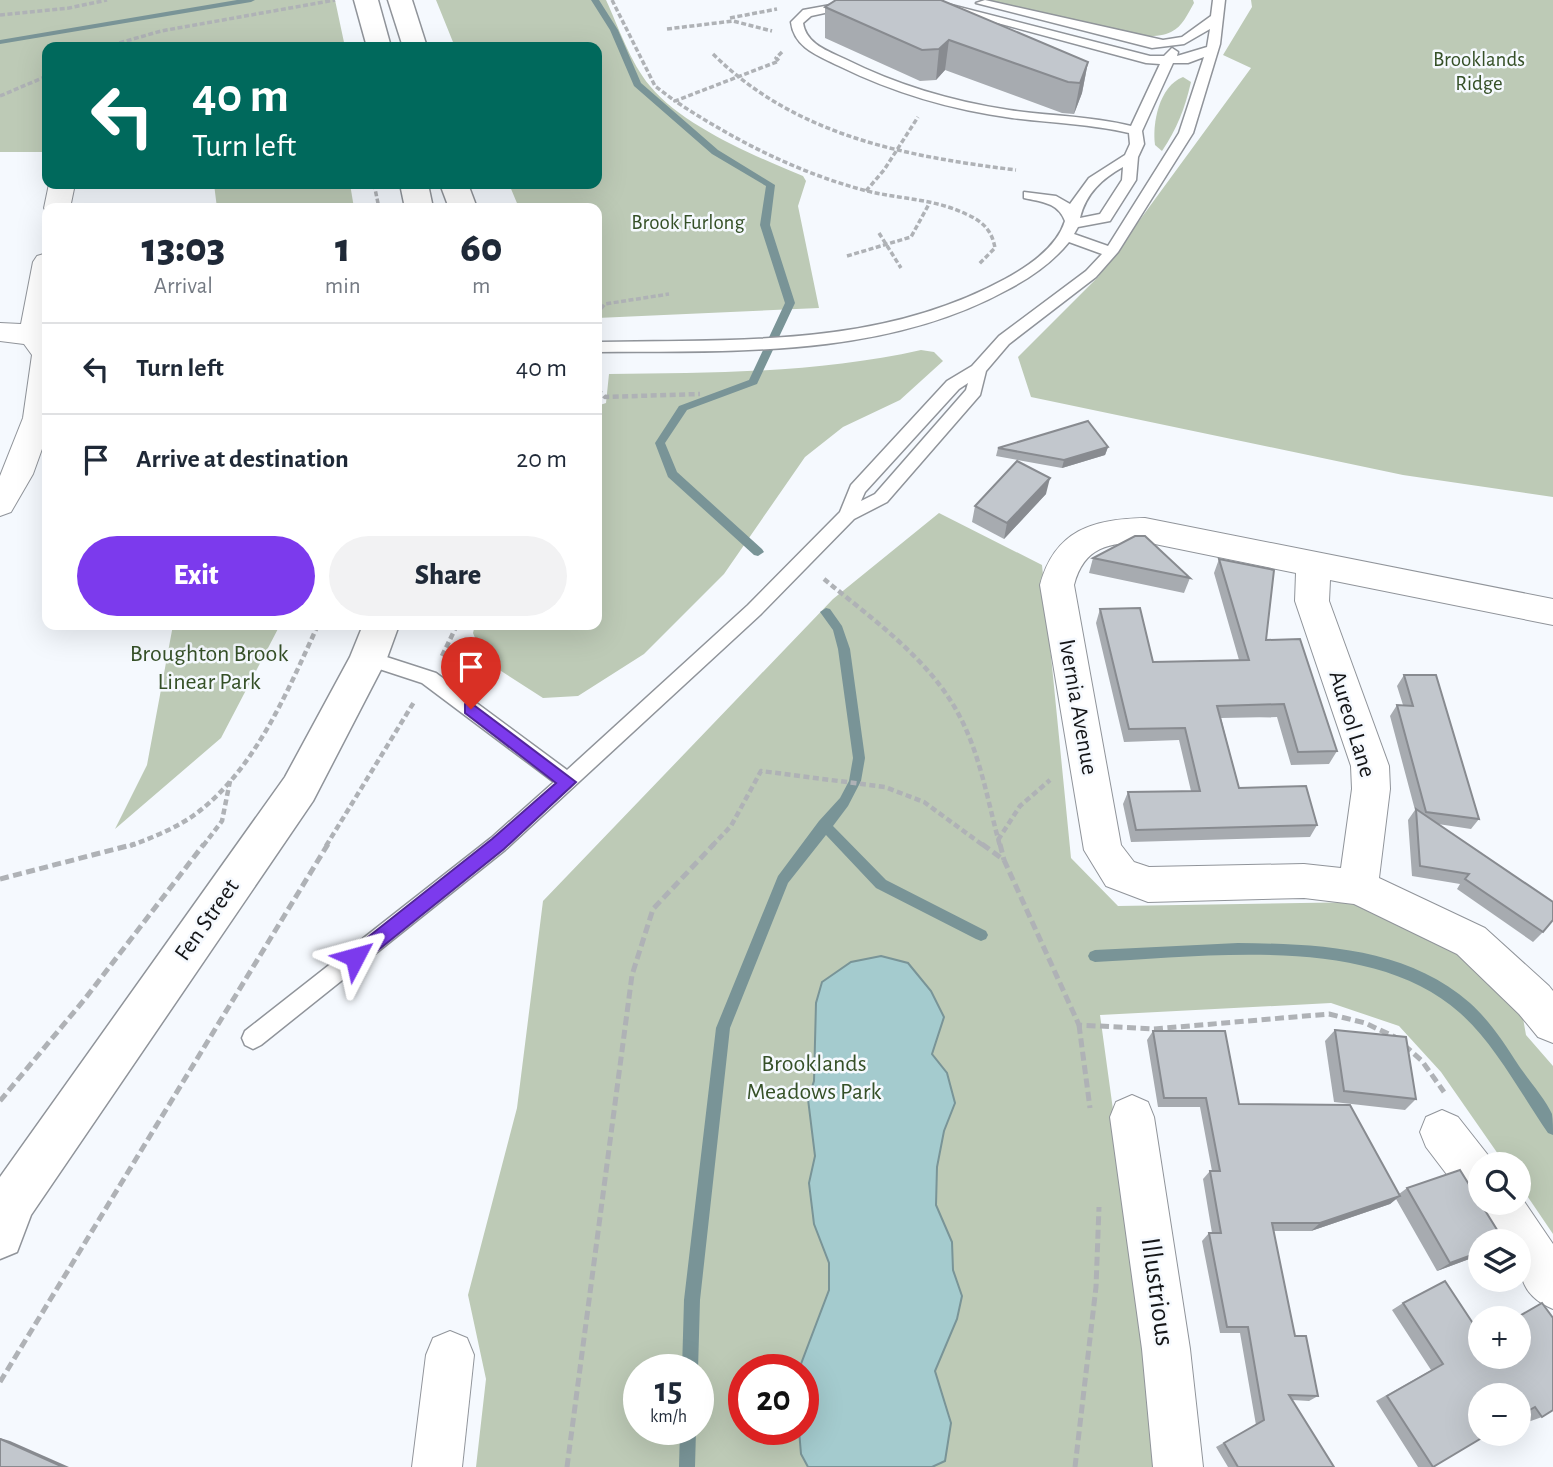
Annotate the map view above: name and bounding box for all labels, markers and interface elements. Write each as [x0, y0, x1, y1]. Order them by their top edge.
park label: Brooklands Ridge [1433, 49, 1525, 94]
icon: left [77, 70, 168, 161]
text: 40 m [192, 72, 289, 121]
text: Turn left [192, 130, 296, 162]
park label: Brook Furlong [631, 212, 745, 233]
text: 13:03 [142, 227, 225, 269]
text: 1 [335, 227, 350, 269]
text: 60 [460, 227, 502, 269]
text: Arrival [154, 275, 213, 298]
text: min [325, 275, 361, 298]
text: m [472, 275, 490, 298]
icon: left [77, 350, 115, 388]
text: Turn left [136, 355, 224, 381]
text: 40 m [516, 355, 567, 381]
icon: arrive [77, 441, 115, 479]
text: Arrive at destination [136, 446, 349, 472]
text: 20 m [516, 446, 567, 472]
button: Exit [77, 536, 315, 616]
button: Share [329, 536, 567, 616]
pin [441, 637, 501, 709]
street label: Ivernia Avenue [1054, 637, 1102, 777]
park label: Broughton Brook Linear Park [130, 642, 288, 694]
icon: arrive [452, 648, 490, 686]
street label: Aureol Lane [1324, 668, 1380, 780]
street label: Fen Street [170, 875, 244, 965]
position arrow [318, 920, 392, 994]
park label: Brooklands Meadows Park [747, 1052, 882, 1104]
map controls [1468, 1152, 1531, 1446]
button: search [1468, 1152, 1531, 1215]
button: layers [1468, 1229, 1531, 1292]
street label: Illustrious [1136, 1236, 1178, 1348]
button: + [1468, 1306, 1531, 1369]
speed limit sign: 20 [728, 1354, 819, 1445]
text: 15 [655, 1373, 682, 1408]
button: − [1468, 1383, 1531, 1446]
text: km/h [650, 1408, 687, 1426]

